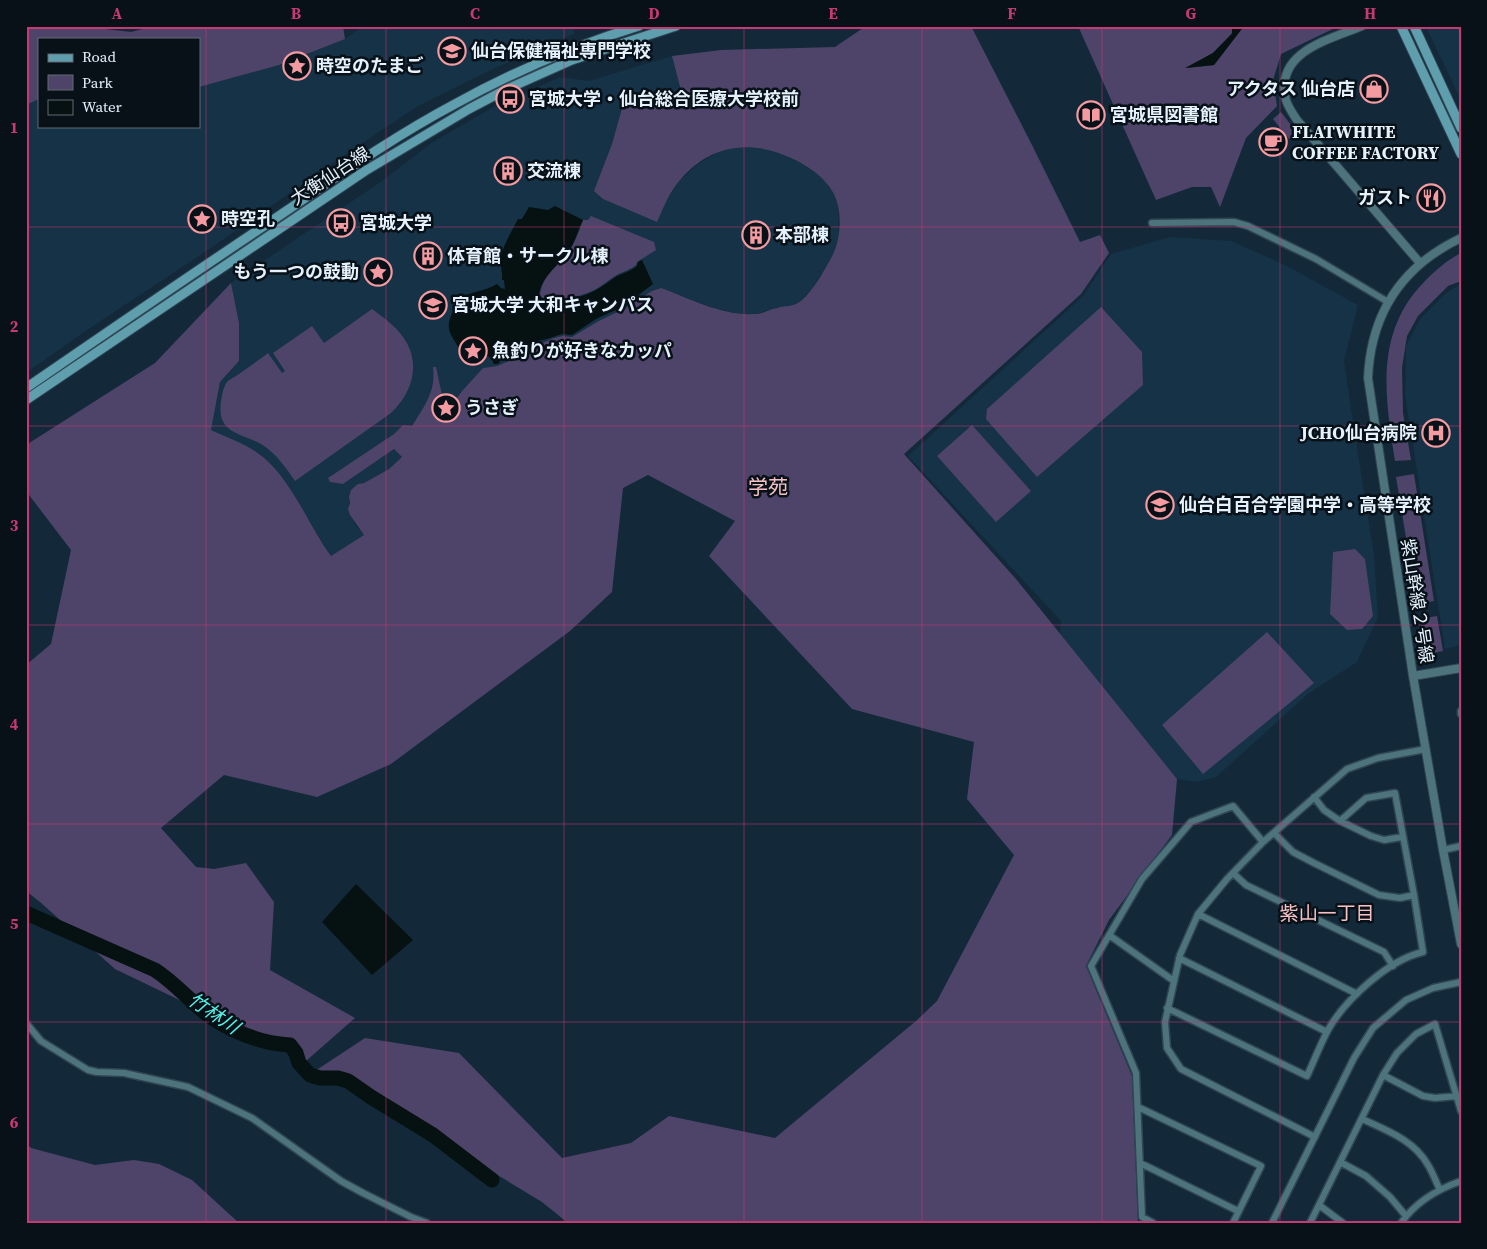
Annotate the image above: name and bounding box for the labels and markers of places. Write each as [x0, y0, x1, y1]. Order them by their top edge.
school or university icon: 仙台保健福祉専門学校 [437, 36, 467, 66]
place label: 仙台保健福祉専門学校 [471, 38, 651, 63]
place icon: 時空のたまご [282, 51, 312, 81]
place label: 時空のたまご [316, 53, 423, 78]
shop icon: アクタス 仙台店 [1359, 74, 1389, 104]
place label: アクタス 仙台店 [1227, 76, 1355, 101]
bus stop icon: 宮城大学・仙台総合医療大学校前 [495, 84, 525, 114]
place label: 宮城大学・仙台総合医療大学校前 [529, 86, 799, 111]
library icon: 宮城県図書館 [1076, 100, 1106, 130]
place label: 宮城県図書館 [1110, 102, 1218, 127]
place label: FLATWHITE COFFEE FACTORY [1292, 119, 1440, 165]
cafe icon: FLATWHITE COFFEE FACTORY [1258, 127, 1288, 157]
building icon: 交流棟 [493, 156, 523, 186]
place label: 交流棟 [527, 158, 581, 183]
restaurant icon: ガスト [1416, 183, 1446, 213]
place label: ガスト [1358, 185, 1412, 210]
place icon: 時空孔 [187, 204, 217, 234]
place label: 時空孔 [221, 206, 275, 231]
bus stop icon: 宮城大学 [326, 208, 356, 238]
place label: 宮城大学 [360, 210, 432, 235]
building icon: 本部棟 [741, 220, 771, 250]
place label: 本部棟 [775, 222, 829, 247]
building icon: 体育館・サークル棟 [413, 241, 443, 271]
place label: 体育館・サークル棟 [447, 243, 608, 268]
place icon: もう一つの鼓動 [363, 257, 393, 287]
place label: もう一つの鼓動 [234, 259, 359, 284]
school or university icon: 宮城大学 大和キャンパス [418, 290, 448, 320]
place label: 宮城大学 大和キャンパス [452, 292, 654, 317]
place icon: 魚釣りが好きなカッパ [458, 336, 488, 366]
place label: 魚釣りが好きなカッパ [492, 338, 672, 363]
place icon: うさぎ [431, 393, 461, 423]
place label: うさぎ [465, 395, 519, 420]
hospital icon: JCHO仙台病院 [1421, 418, 1451, 448]
place label: JCHO仙台病院 [1300, 420, 1417, 445]
school or university icon: 仙台白百合学園中学・高等学校 [1145, 490, 1175, 520]
place label: 仙台白百合学園中学・高等学校 [1179, 492, 1431, 517]

